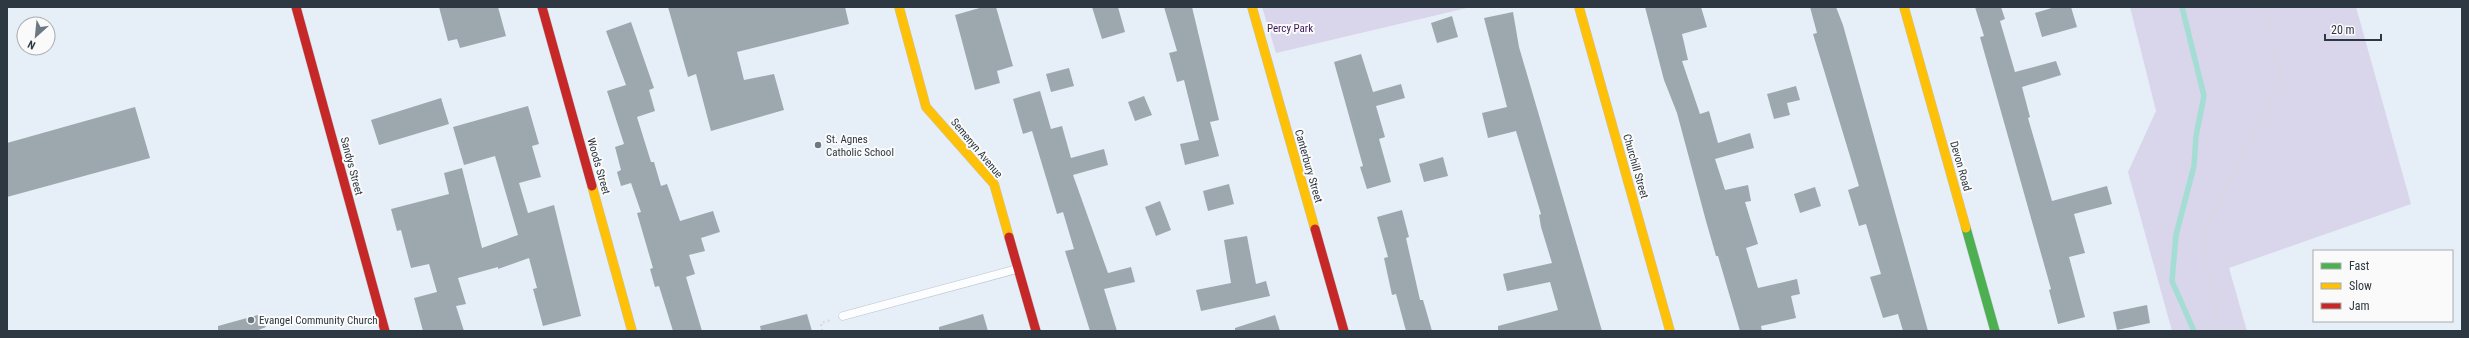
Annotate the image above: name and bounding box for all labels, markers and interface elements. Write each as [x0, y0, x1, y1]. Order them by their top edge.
north arrow [16, 16, 56, 56]
scale bar [2325, 16, 2381, 42]
park label: Percy Park [1267, 22, 1313, 35]
text: 20 m [2331, 23, 2355, 37]
text: N [26, 37, 38, 52]
street label: Semenyn Avenue [948, 116, 1005, 181]
street label: Canterbury Street [1292, 128, 1325, 204]
street label: Churchill Street [1620, 132, 1651, 200]
place label: St. Agnes Catholic School [826, 133, 894, 159]
street label: Sandys Street [338, 136, 366, 197]
street label: Woods Street [584, 136, 613, 196]
marker: St. Agnes Catholic School [813, 140, 823, 150]
street label: Devon Road [1947, 140, 1974, 193]
legend [2313, 250, 2453, 322]
text: Fast [2349, 259, 2370, 273]
text: Slow [2349, 279, 2372, 293]
text: Jam [2349, 299, 2370, 313]
place label: Evangel Community Church [259, 314, 378, 327]
marker: Evangel Community Church [246, 315, 256, 325]

